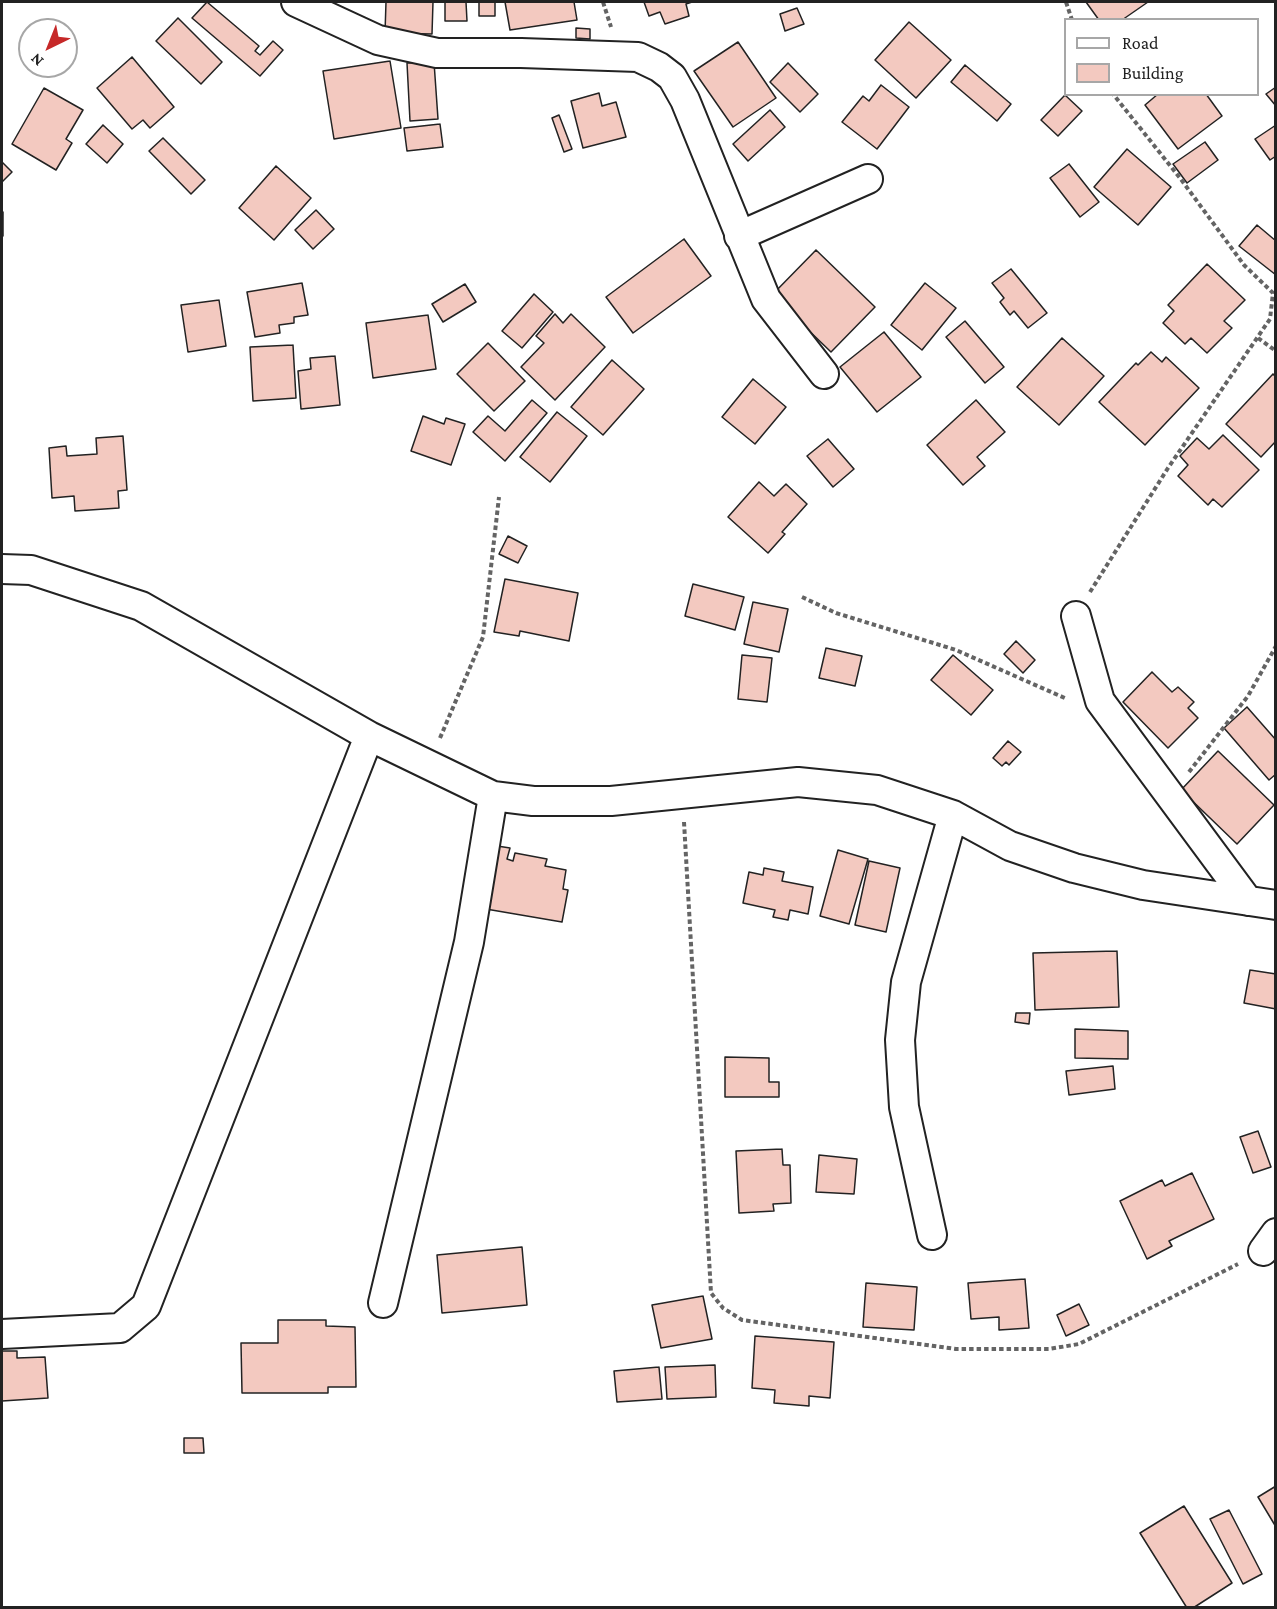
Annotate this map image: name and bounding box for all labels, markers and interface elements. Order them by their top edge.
north arrow [18,18,78,78]
legend [1064,18,1259,96]
text: Road [1122,33,1159,53]
text: N [27,50,47,70]
text: Building [1122,63,1183,83]

